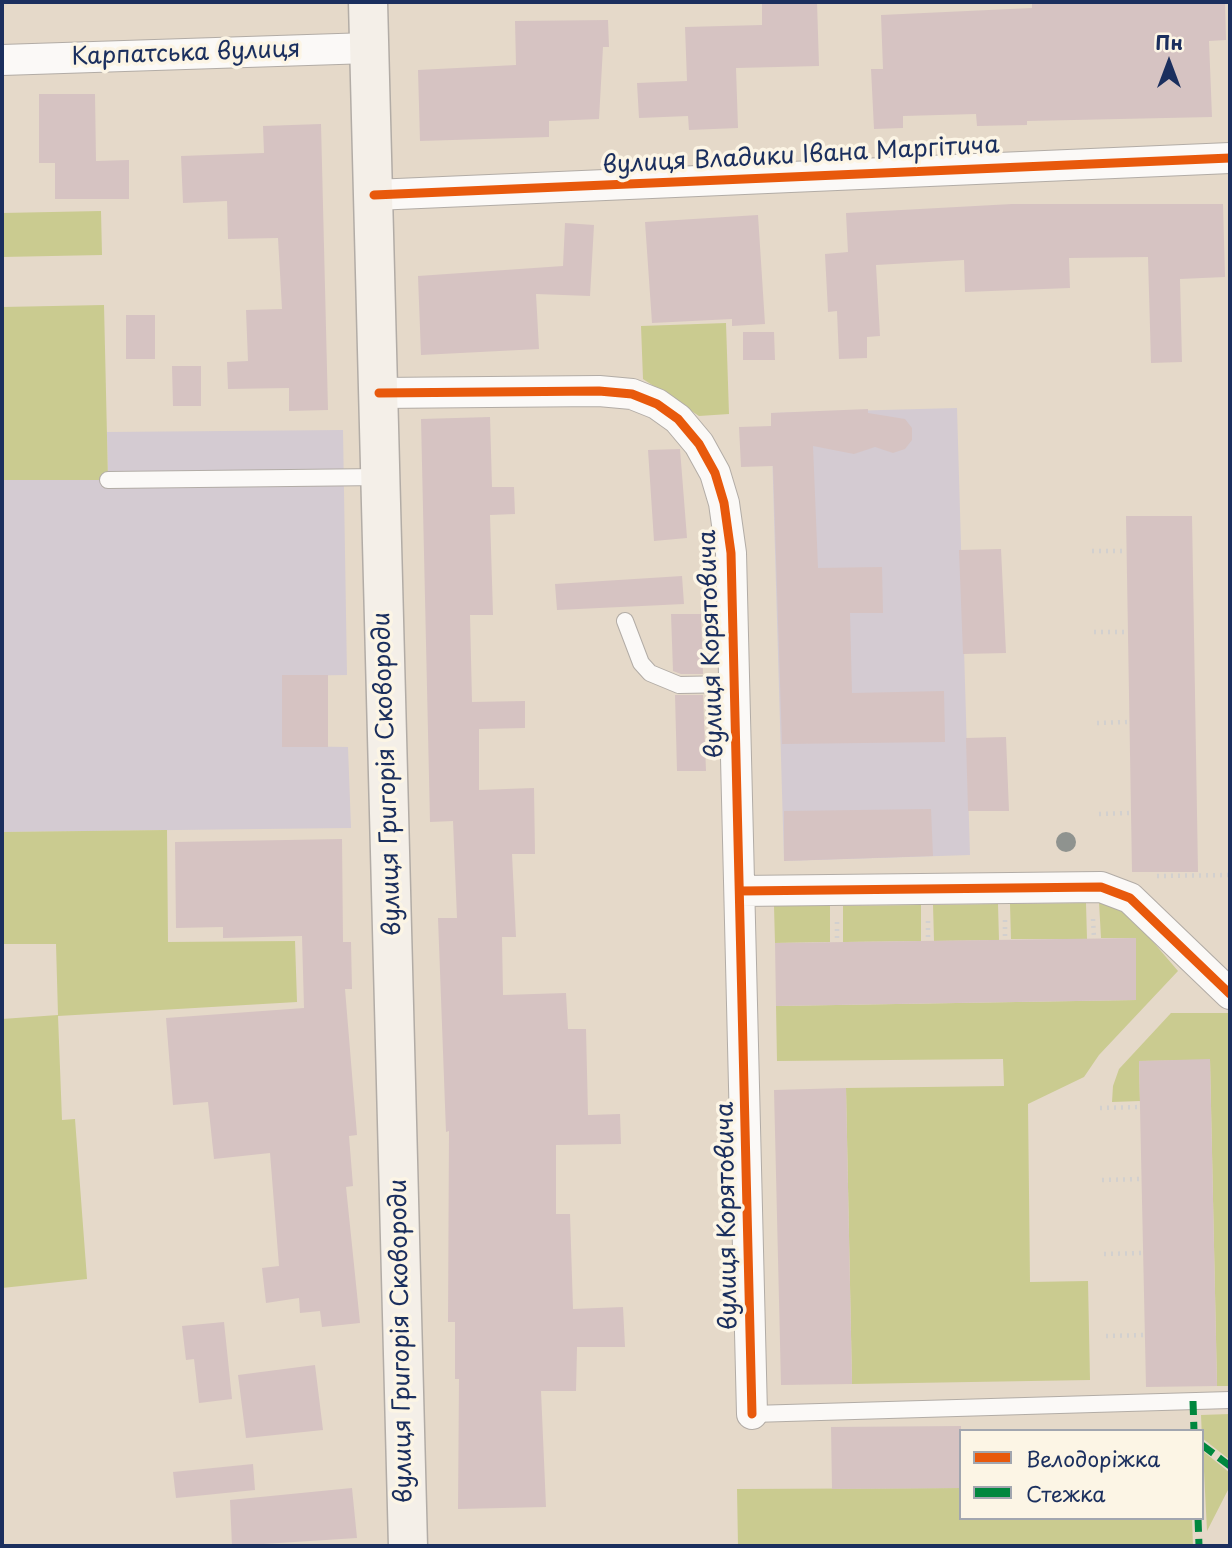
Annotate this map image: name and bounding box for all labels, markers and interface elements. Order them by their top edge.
north arrow [1134,28,1204,98]
text: Пн [1155,28,1183,56]
street label: Карпатська вулиця [71,36,301,72]
street label: вулиця Владики Івана Маргітича [602,131,1000,181]
street label: вулиця Корятовича [694,529,730,759]
street label: вулиця Григорія Сковороди [368,612,408,936]
street label: вулиця Корятовича [712,1102,744,1330]
street label: вулиця Григорія Сковороди [385,1179,419,1503]
legend [959,1429,1204,1520]
text: Велодоріжка [1026,1442,1160,1474]
text: Стежка [1026,1477,1106,1509]

